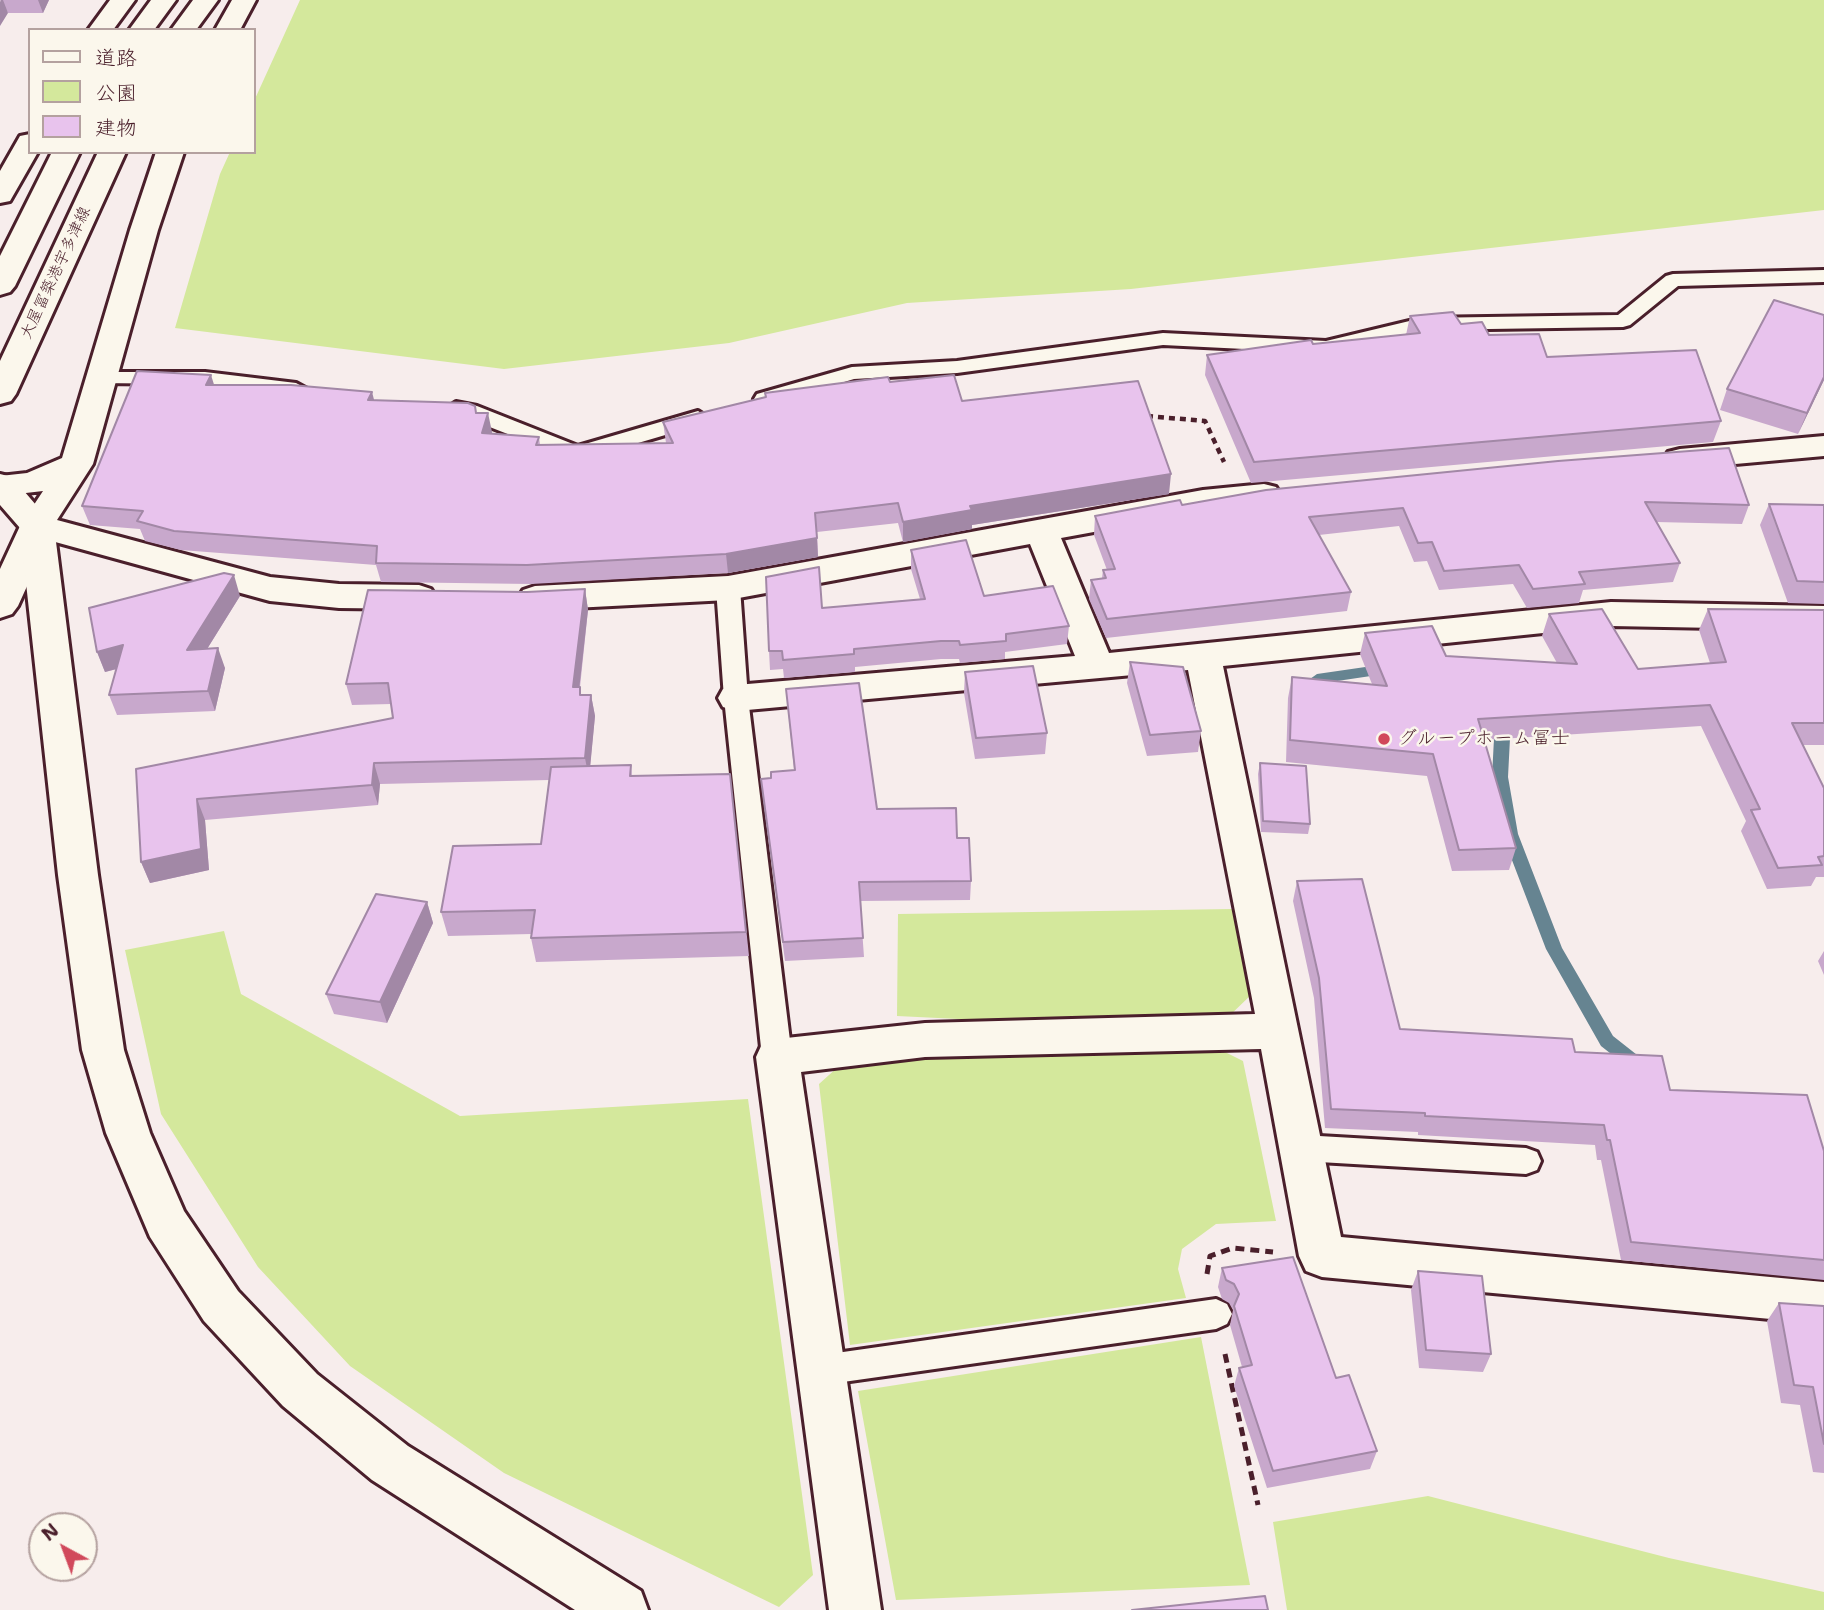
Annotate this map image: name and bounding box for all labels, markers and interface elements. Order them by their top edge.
legend [28,28,256,154]
text: 道路 [95,44,137,72]
text: 公園 [95,79,137,107]
text: 建物 [95,114,137,142]
street label: 大屋冨築港宇多津線 [17,204,95,342]
place label: グループホーム冨士 [1398,728,1570,750]
marker: グループホーム冨士 [1376,731,1392,747]
north arrow [28,1512,98,1582]
text: N [36,1518,64,1547]

